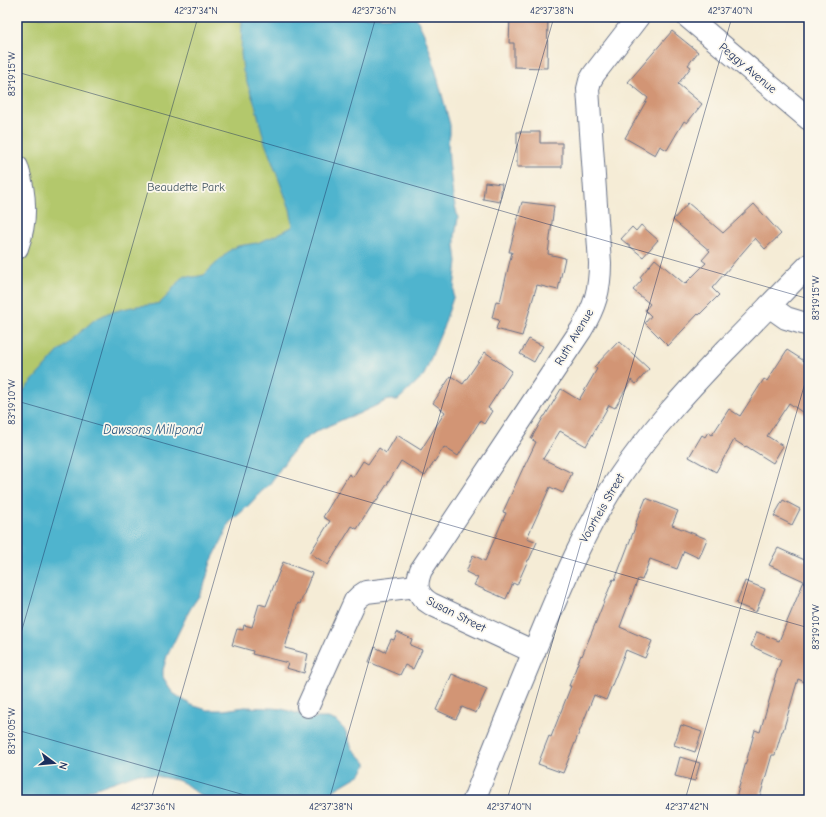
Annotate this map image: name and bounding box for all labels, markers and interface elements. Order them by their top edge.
text: 42°37'34"N [174,5,218,17]
text: 42°37'36"N [352,5,396,17]
text: 42°37'38"N [530,5,574,17]
text: 42°37'40"N [708,5,752,17]
street label: Peggy Avenue [716,40,780,96]
text: 83°19'15"W [6,51,18,96]
park label: Beaudette Park [147,180,225,194]
text: 83°19'15"W [810,275,822,320]
street label: Ruth Avenue [552,306,596,368]
text: 83°19'10"W [6,379,18,425]
water label: Dawsons Millpond [103,422,204,437]
street label: Voorheis Street [577,470,628,545]
street label: Susan Street [424,593,488,635]
text: 83°19'10"W [810,604,822,650]
text: 83°19'05"W [6,707,18,754]
north arrow [34,743,74,783]
text: N [56,760,70,771]
text: 42°37'36"N [131,801,175,813]
text: 42°37'38"N [309,801,353,813]
text: 42°37'40"N [487,801,531,813]
text: 42°37'42"N [665,801,709,813]

